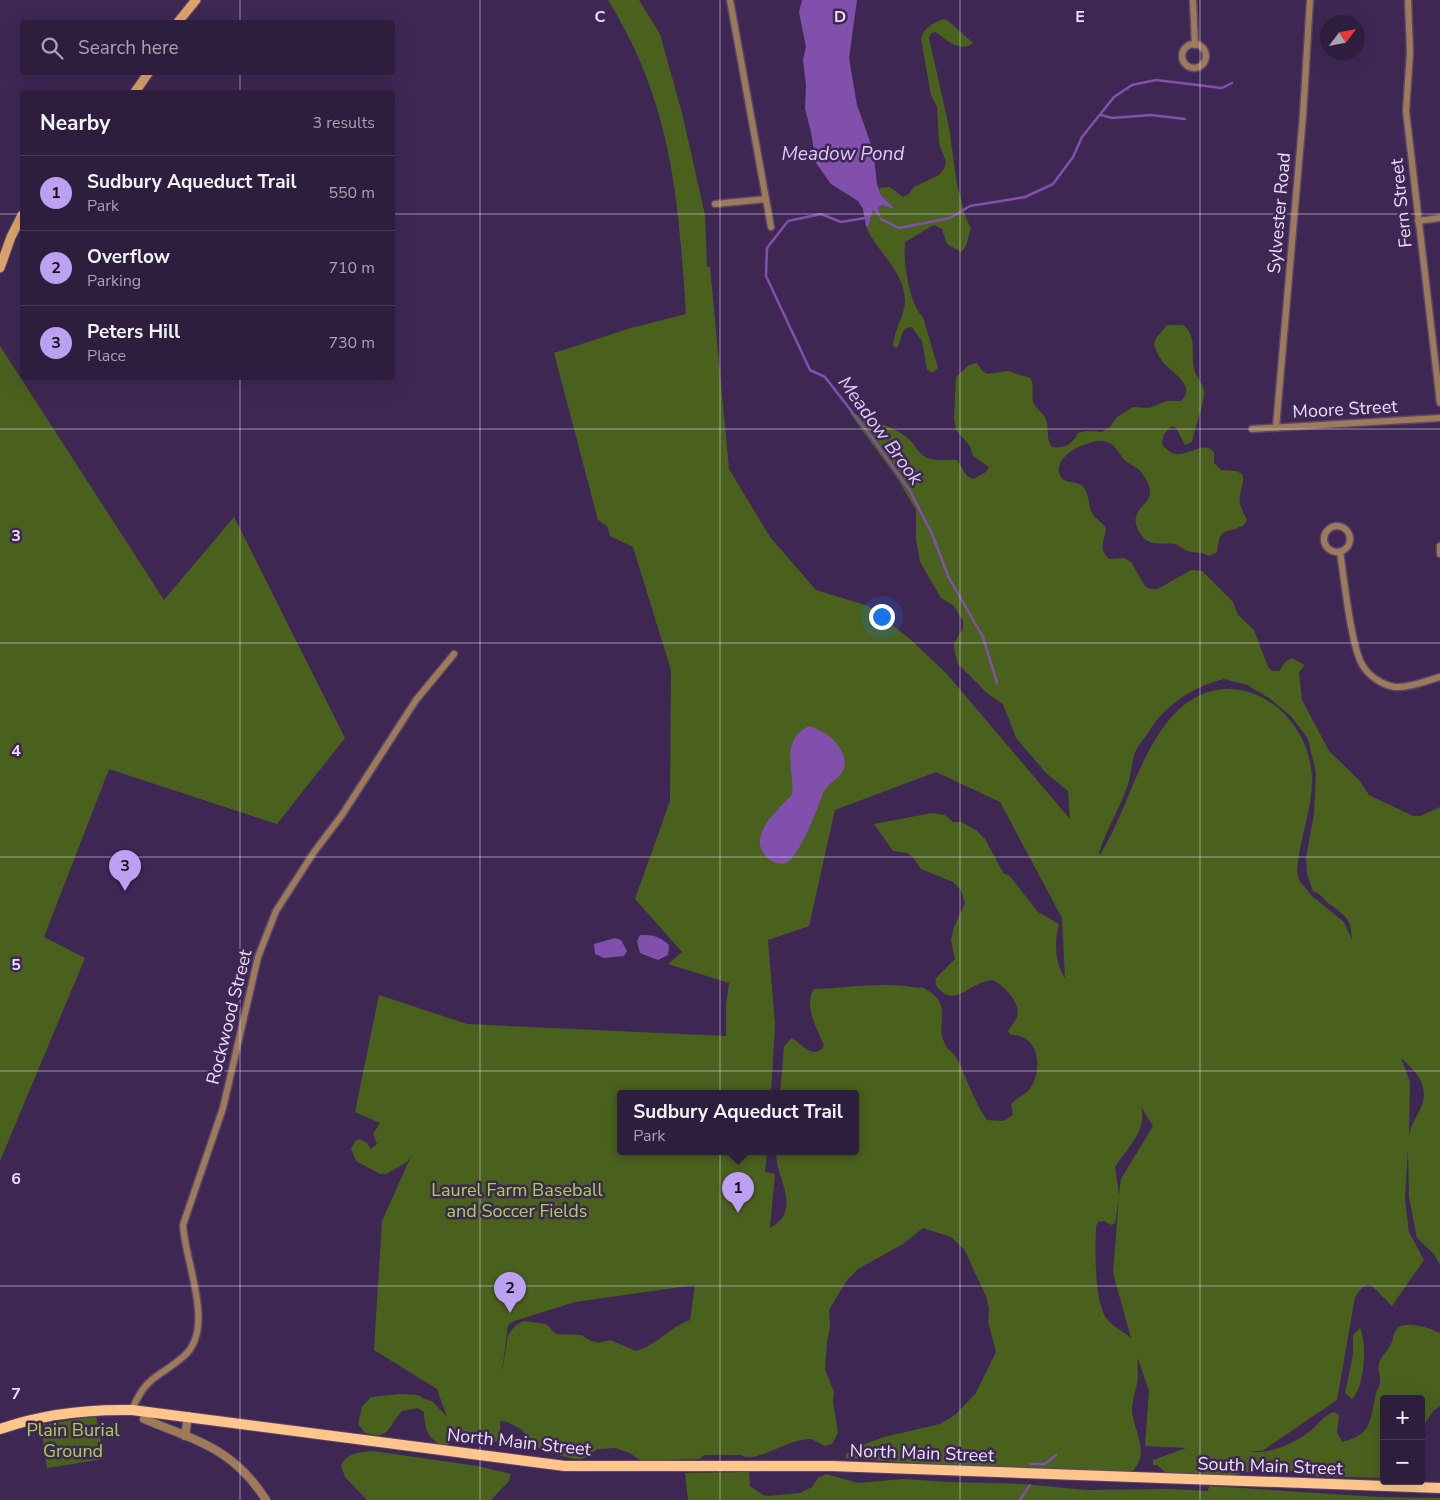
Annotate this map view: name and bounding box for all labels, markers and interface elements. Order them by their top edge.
text: C [595,6,606,28]
text: D [834,6,846,28]
text: E [1075,6,1085,28]
north arrow [1320,15,1365,60]
search box [20,20,395,75]
icon: search [38,34,66,62]
text: Search here [78,35,179,61]
text: Nearby [40,109,110,137]
text: 3 results [313,112,375,134]
water label: Meadow Pond [782,141,905,167]
street label: Sylvester Road [1262,152,1296,274]
street label: Fern Street [1384,157,1418,249]
text: Sudbury Aqueduct Trail [87,169,296,195]
text: 1 [51,182,61,204]
text: 550 m [328,182,375,204]
text: Park [87,195,119,217]
text: Overflow [87,244,170,270]
text: 2 [51,257,61,279]
text: 710 m [328,257,375,279]
text: Parking [87,270,141,292]
text: Peters Hill [87,319,180,345]
text: 3 [51,332,61,354]
text: 730 m [328,332,375,354]
text: Place [87,345,126,367]
water label: Meadow Brook [832,371,929,491]
street label: Moore Street [1292,394,1399,424]
text: 3 [11,525,21,547]
your location [869,604,895,630]
text: 4 [11,740,21,762]
pin: 3 [109,850,141,891]
street label: Rockwood Street [201,946,258,1087]
text: 5 [11,954,21,976]
popup [617,1090,859,1155]
text: Sudbury Aqueduct Trail [633,1099,843,1125]
text: Park [633,1125,665,1147]
text: 6 [11,1168,21,1190]
pin: 1 [722,1172,754,1213]
park label: Laurel Farm Baseball and Soccer Fields [431,1178,603,1223]
pin: 2 [494,1272,526,1313]
text: 7 [11,1383,21,1405]
map controls [1380,1395,1425,1485]
button: + [1380,1395,1425,1440]
park label: Plain Burial Ground [26,1418,120,1463]
street label: North Main Street [446,1423,593,1462]
street label: North Main Street [849,1438,995,1468]
button: − [1380,1440,1425,1485]
street label: South Main Street [1197,1451,1344,1481]

